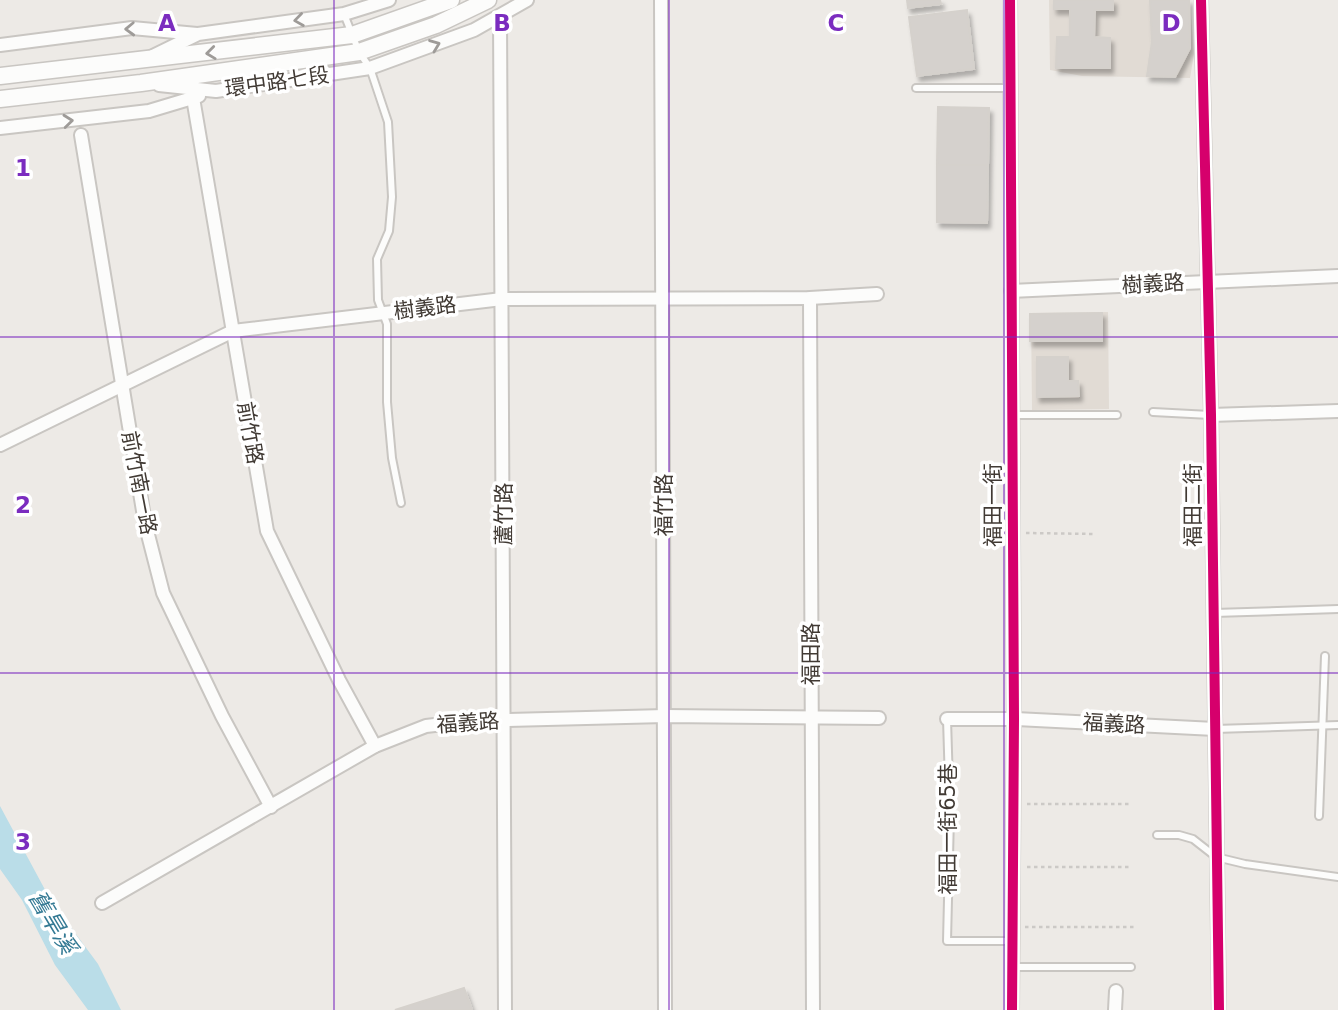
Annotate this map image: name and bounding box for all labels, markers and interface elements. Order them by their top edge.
text: A [158,10,176,36]
text: B [493,10,511,36]
text: C [828,10,844,36]
text: D [1161,10,1181,36]
one-way arrow [293,12,305,27]
one-way arrow [124,22,135,37]
one-way arrow [428,39,440,53]
one-way arrow [205,46,217,61]
street label: 環中路七段 [223,63,331,101]
one-way arrow [63,114,74,129]
text: 1 [15,155,31,181]
street label: 樹義路 [1121,270,1185,298]
street label: 樹義路 [392,292,458,324]
street label: 前竹路 [233,400,267,466]
street label: 前竹南一路 [117,429,161,537]
street label: 福田一街 [981,463,1005,547]
street label: 福田二街 [1181,463,1205,547]
street label: 福竹路 [652,474,676,537]
street label: 蘆竹路 [492,483,516,546]
text: 2 [15,492,31,518]
street label: 福田路 [799,623,823,686]
street label: 福義路 [436,709,500,737]
street label: 福義路 [1082,710,1146,738]
street label: 福田一街65巷 [936,763,960,895]
text: 3 [15,829,31,855]
water label: 舊旱溪 [24,886,83,961]

